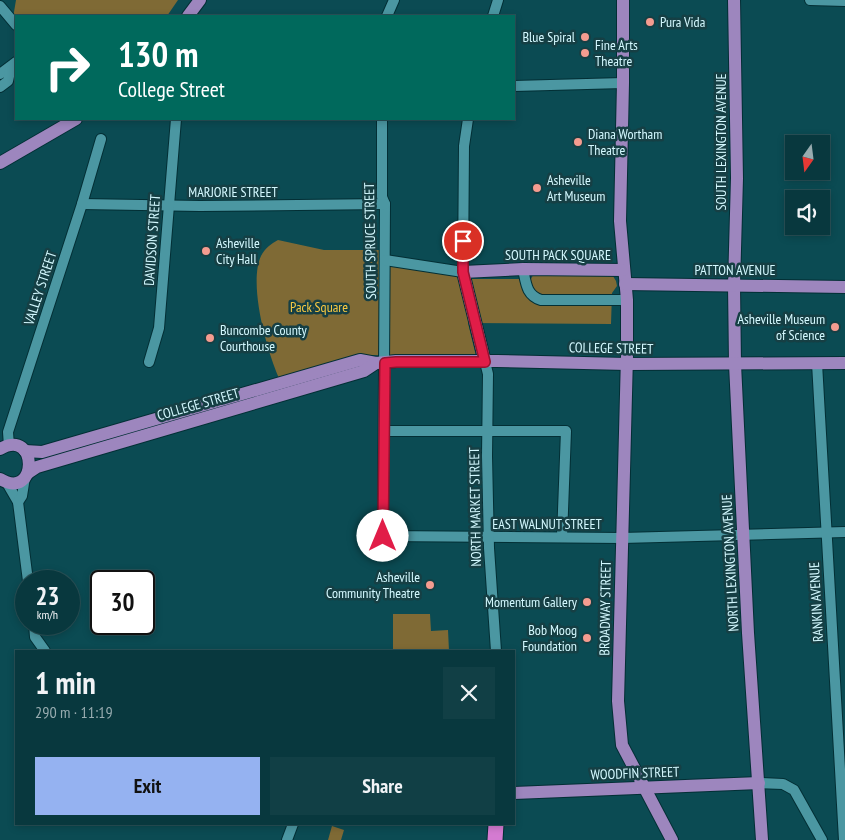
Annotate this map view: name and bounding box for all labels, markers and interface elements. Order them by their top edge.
place label: Pura Vida [660,13,705,31]
marker: Pura Vida [644,16,656,28]
place label: Blue Spiral [523,28,576,46]
text: 130 m [118,31,199,77]
marker: Blue Spiral [579,31,591,43]
icon: right [35,35,100,100]
place label: Fine Arts Theatre [595,36,638,70]
marker: Fine Arts Theatre [579,47,591,59]
street label: SOUTH LEXINGTON AVENUE [712,73,730,211]
text: College Street [118,75,225,103]
place label: Diana Wortham Theatre [588,125,662,159]
north arrow [785,135,830,180]
map controls [785,135,830,235]
marker: Diana Wortham Theatre [572,136,584,148]
place label: Asheville Art Museum [547,171,605,205]
street label: SOUTH SPRUCE STREET [360,182,380,299]
marker: Asheville Art Museum [531,182,543,194]
street label: MARJORIE STREET [188,183,278,201]
button: sound [785,190,830,235]
street label: DAVIDSON STREET [140,193,164,286]
pin [442,220,484,262]
icon: arrive [449,227,477,255]
place label: Asheville City Hall [216,234,260,268]
marker: Asheville City Hall [200,245,212,257]
street label: SOUTH PACK SQUARE [505,246,611,264]
street label: VALLEY STREET [19,248,61,328]
street label: PATTON AVENUE [695,261,775,279]
park label: Pack Square [290,298,348,316]
place label: Asheville Museum of Science [738,310,825,344]
place label: Buncombe County Courthouse [220,321,308,355]
marker: Asheville Museum of Science [829,321,841,333]
marker: Buncombe County Courthouse [204,332,216,344]
street label: COLLEGE STREET [569,338,654,358]
street label: COLLEGE STREET [155,383,242,424]
street label: NORTH MARKET STREET [465,447,485,567]
street label: NORTH LEXINGTON AVENUE [717,494,743,632]
position arrow [356,509,408,561]
street label: EAST WALNUT STREET [492,515,602,533]
street label: BROADWAY STREET [595,560,615,656]
street label: RANKIN AVENUE [805,561,827,643]
place label: Asheville Community Theatre [326,568,420,602]
speed limit sign: 30 [90,570,155,635]
marker: Asheville Community Theatre [424,579,436,591]
text: 23 [36,580,59,612]
place label: Momentum Gallery [485,593,578,611]
marker: Momentum Gallery [581,596,593,608]
text: km/h [37,607,58,622]
place label: Bob Moog Foundation [522,621,577,655]
marker: Bob Moog Foundation [581,632,593,644]
text: 1 min [35,663,96,702]
button: close [443,667,495,719]
text: 290 m · 11:19 [35,702,113,722]
button: Exit [35,757,260,815]
button: Share [270,757,495,815]
street label: WOODFIN STREET [590,762,680,784]

